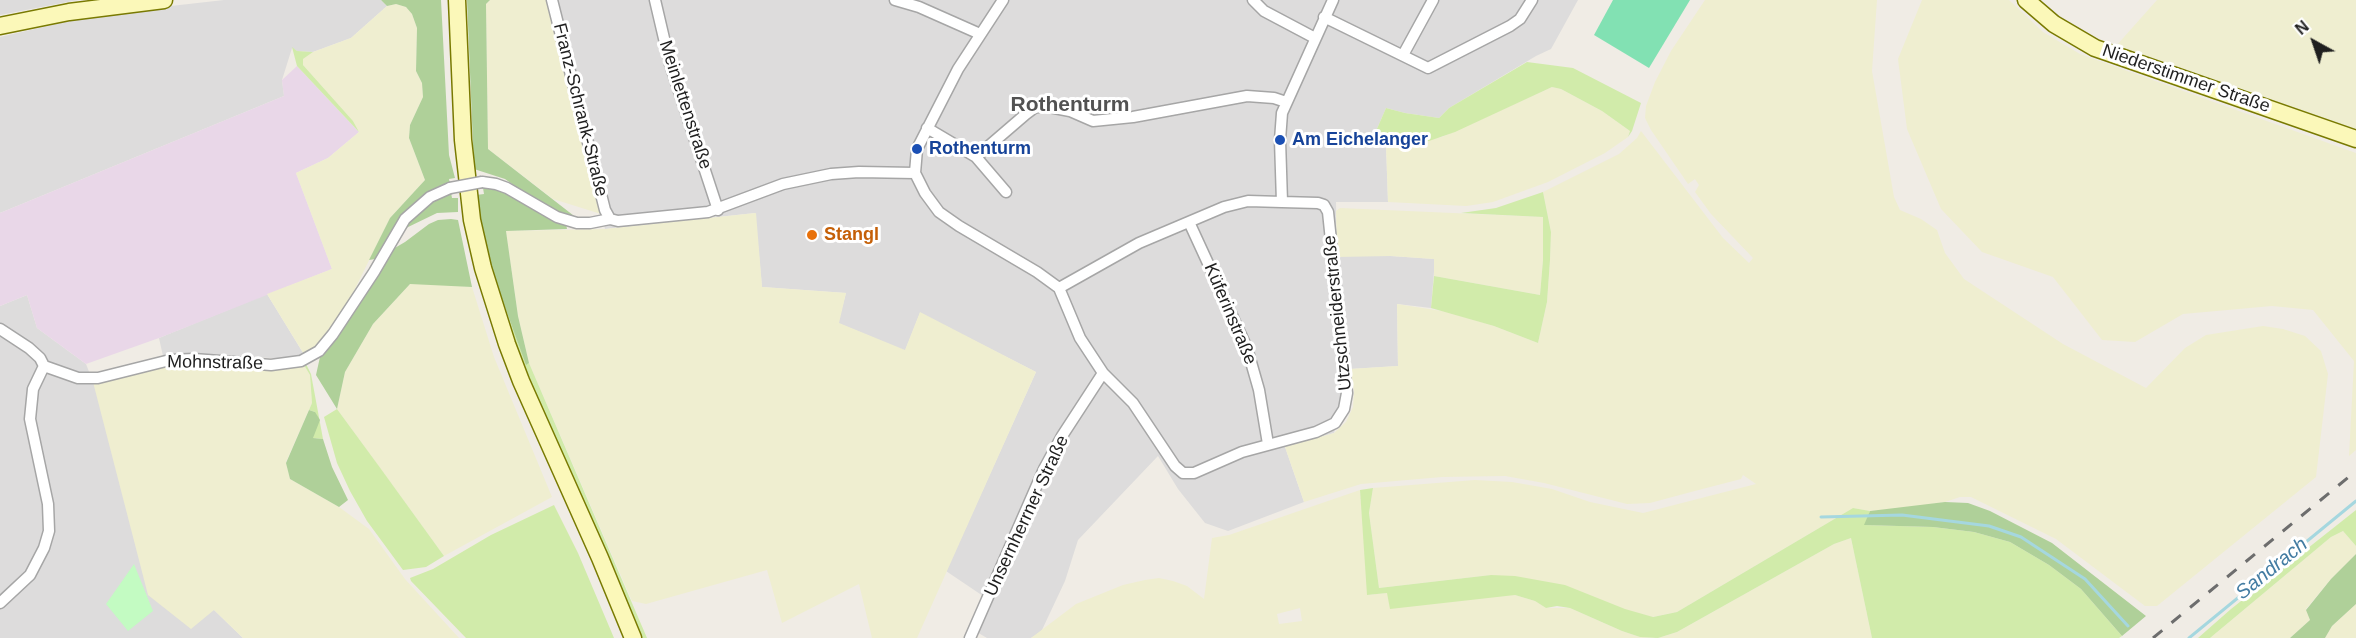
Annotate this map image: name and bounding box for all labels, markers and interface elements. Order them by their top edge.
north arrow [2284,12,2344,72]
text: N [2292,18,2312,38]
street label: Franz-Schrank-Straße [548,21,612,199]
street label: Meinlettenstraße [654,38,716,172]
street label: Niederstimmer Straße [2099,40,2273,118]
district label: Rothenturm [1011,92,1129,118]
place label: Am Eichelanger [1292,129,1428,151]
marker: Am Eichelanger [1273,133,1287,147]
place label: Rothenturm [929,138,1031,160]
marker: Rothenturm [910,142,924,156]
place label: Stangl [824,224,879,246]
marker: Stangl [805,228,819,242]
street label: Utzschneiderstraße [1319,234,1357,392]
street label: Küferinstraße [1199,260,1261,368]
street label: Mohnstraße [167,351,263,375]
street label: Unsernherrner Straße [980,432,1074,600]
water label: Sandrach [2231,533,2313,605]

